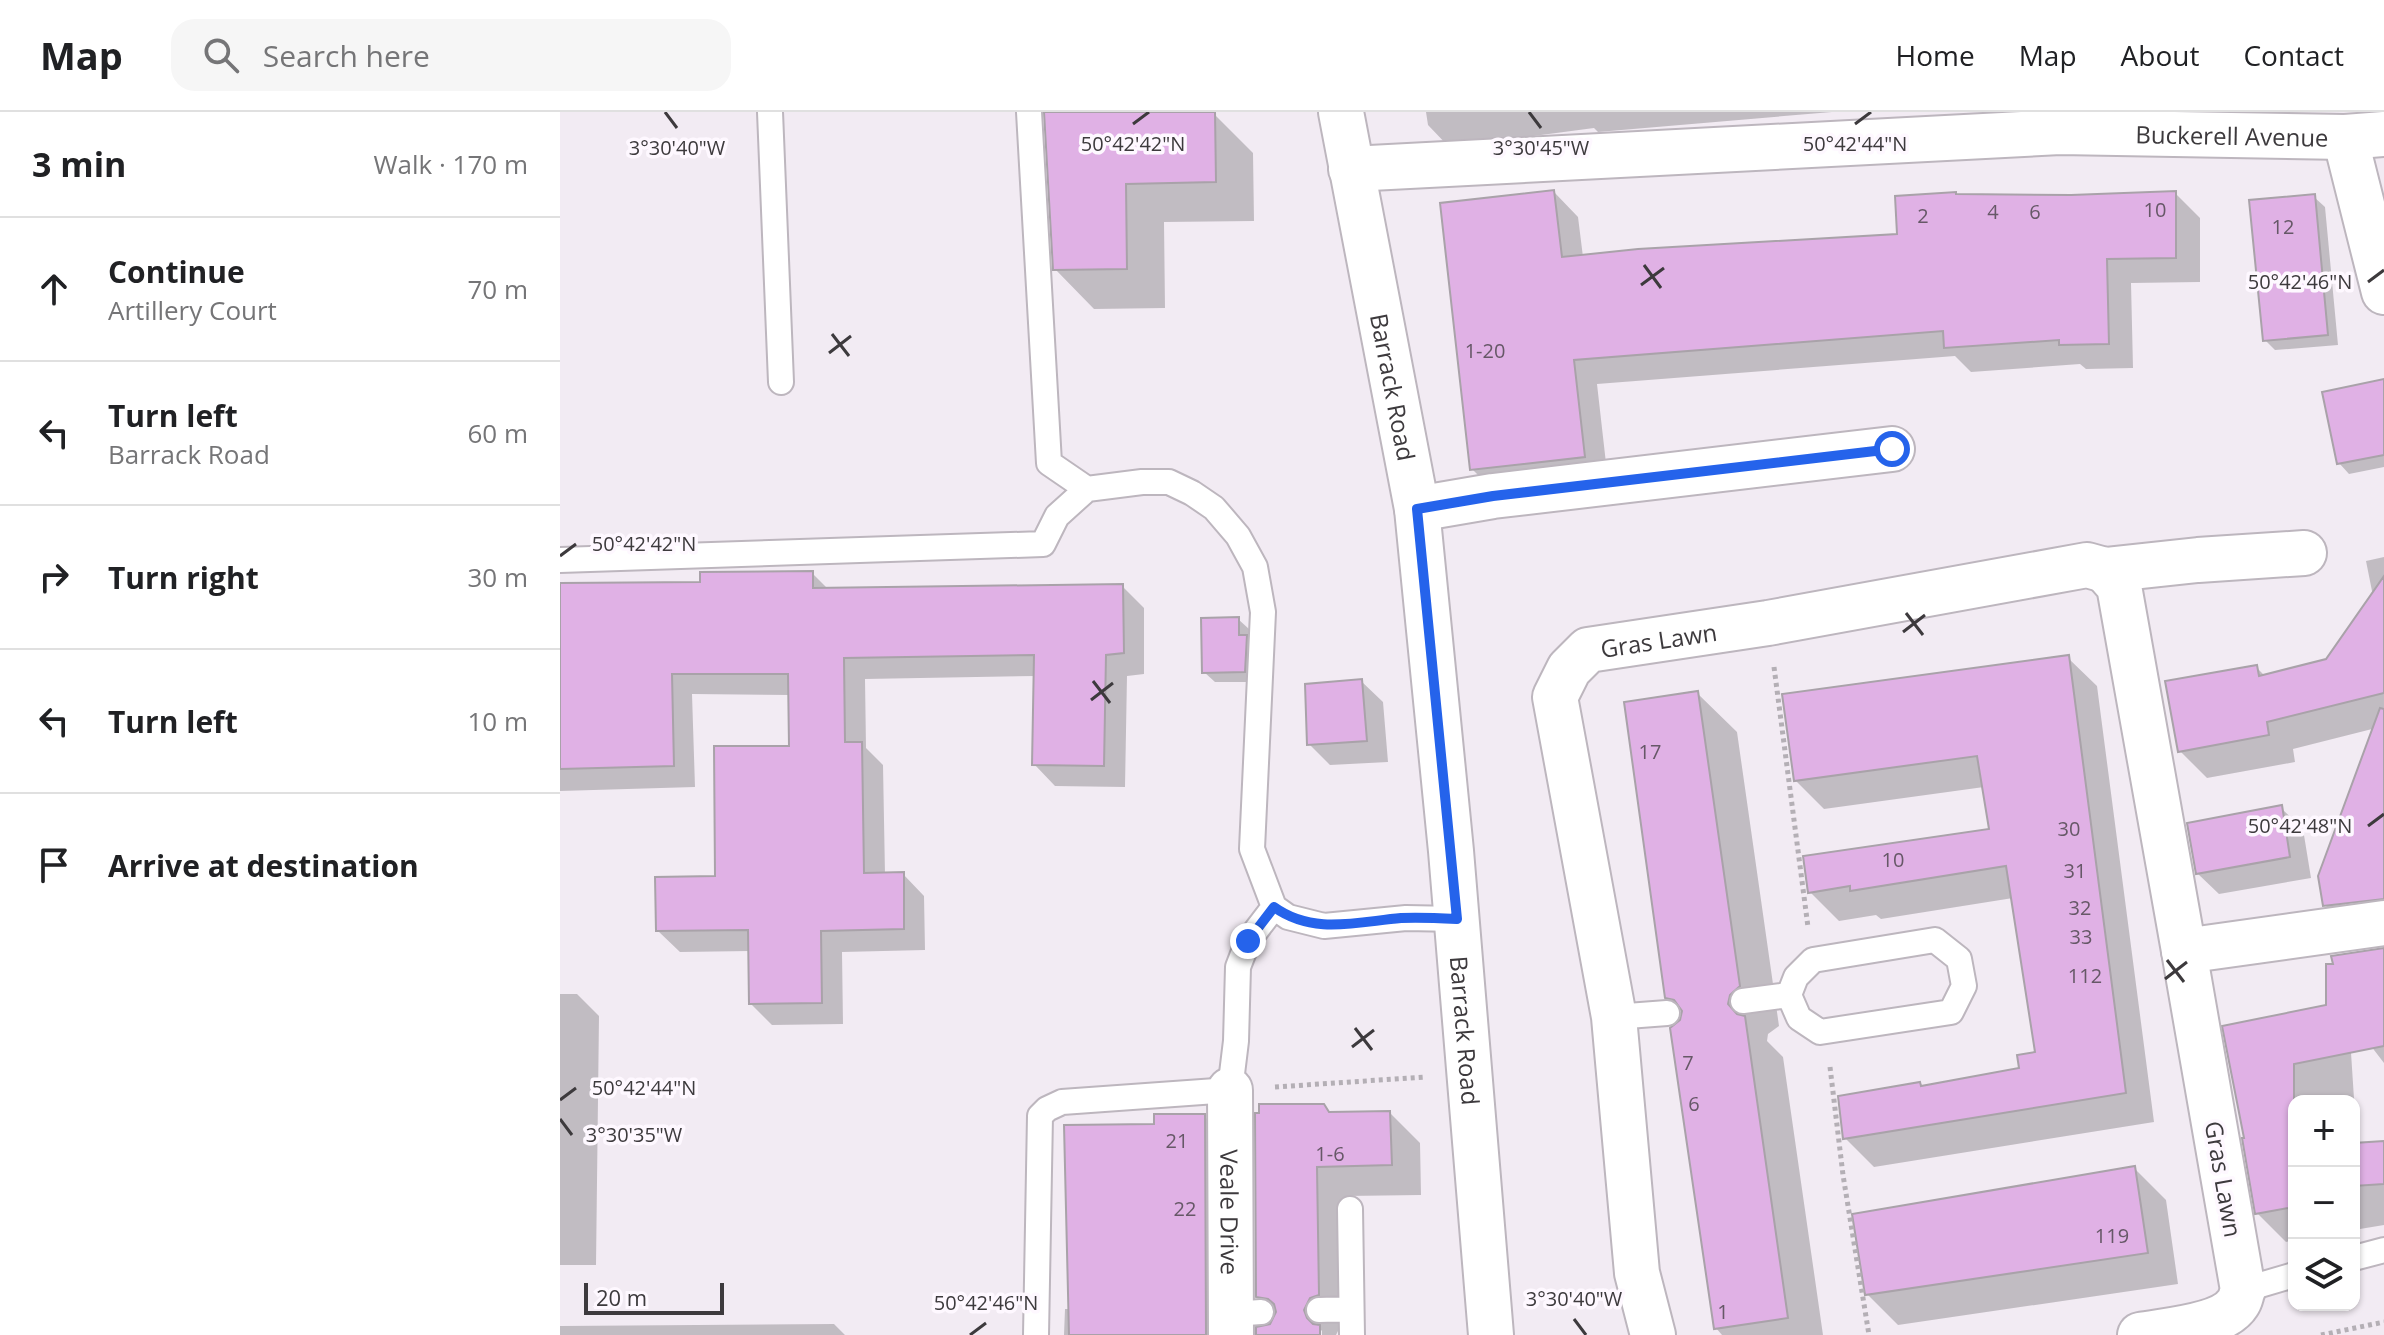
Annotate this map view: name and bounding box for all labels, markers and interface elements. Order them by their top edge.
search box [171,19,731,91]
text: Map [40,29,123,81]
icon: search [199,33,243,77]
text: Search here [263,35,430,76]
text: Home [1896,36,1975,74]
text: Map [2019,36,2077,74]
text: About [2121,36,2199,74]
text: Contact [2243,36,2344,74]
street label: Buckerell Avenue [2135,117,2329,153]
text: 50°42'42"N [1081,130,1185,157]
text: 50°42'44"N [1803,130,1907,157]
text: 3°30'40"W [629,134,726,161]
text: 3°30'45"W [1493,134,1590,161]
text: 3 min [32,141,126,187]
text: Walk · 170 m [374,146,528,182]
house number: 10 [2144,196,2166,223]
house number: 4 [1987,198,1999,225]
house number: 6 [2029,198,2041,225]
house number: 2 [1917,202,1929,229]
house number: 12 [2272,213,2294,240]
text: Continue [108,251,245,292]
icon: ahead [32,267,76,311]
text: 50°42'46"N [2248,268,2352,295]
text: 70 m [467,271,528,307]
text: Artillery Court [108,292,277,328]
street label: Barrack Road [1363,311,1424,464]
house number: 1-20 [1465,337,1505,364]
text: Turn left [108,395,238,436]
icon: left [32,411,76,455]
text: 60 m [467,415,528,451]
route start [1874,431,1910,467]
text: Barrack Road [108,436,270,472]
text: 50°42'42"N [592,530,696,557]
icon: right [32,555,76,599]
text: Turn right [108,557,259,598]
text: 30 m [467,559,528,595]
street label: Gras Lawn [1598,614,1719,664]
icon: left [32,699,76,743]
text: Turn left [108,701,238,742]
text: 10 m [467,703,528,739]
house number: 17 [1639,738,1661,765]
text: 50°42'48"N [2248,812,2352,839]
house number: 30 [2058,815,2080,842]
icon: arrive [32,843,76,887]
text: Arrive at destination [108,845,419,886]
house number: 10 [1882,846,1904,873]
house number: 31 [2064,857,2086,884]
house number: 32 [2069,894,2091,921]
route end [1230,923,1266,959]
house number: 33 [2070,923,2092,950]
street label: Barrack Road [1443,955,1488,1106]
house number: 112 [2068,962,2102,989]
house number: 7 [1682,1049,1694,1076]
text: 50°42'44"N [592,1074,696,1101]
house number: 6 [1688,1090,1700,1117]
map controls [2288,1095,2360,1311]
button: + [2288,1095,2360,1167]
street label: Gras Lawn [2198,1118,2250,1240]
text: 3°30'35"W [586,1121,683,1148]
house number: 21 [1166,1127,1188,1154]
house number: 1-6 [1315,1140,1345,1167]
street label: Veale Drive [1214,1149,1247,1275]
button: − [2288,1167,2360,1239]
house number: 22 [1174,1195,1196,1222]
house number: 119 [2095,1222,2129,1249]
button: layers [2288,1239,2360,1311]
scale bar [584,1279,724,1315]
text: 20 m [596,1282,647,1312]
text: 3°30'40"W [1526,1285,1623,1312]
text: 50°42'46"N [934,1289,1038,1316]
house number: 1 [1717,1298,1729,1325]

